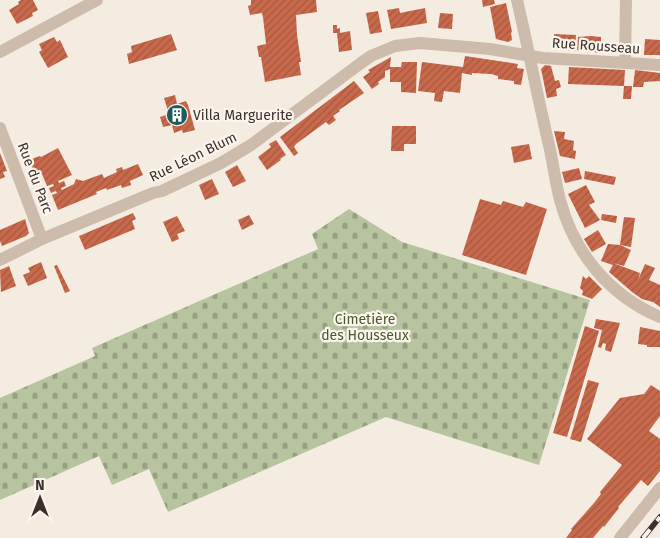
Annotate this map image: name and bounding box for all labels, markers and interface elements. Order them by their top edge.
street label: Rue Rousseau [551,34,641,58]
building icon: Villa Marguerite [165,103,189,127]
place label: Villa Marguerite [193,107,293,124]
street label: Rue Léon Blum [147,129,239,185]
street label: Rue du Parc [14,140,56,216]
park label: Cimetière des Housseux [321,311,409,344]
north arrow [15,473,65,523]
text: N [35,477,45,494]

